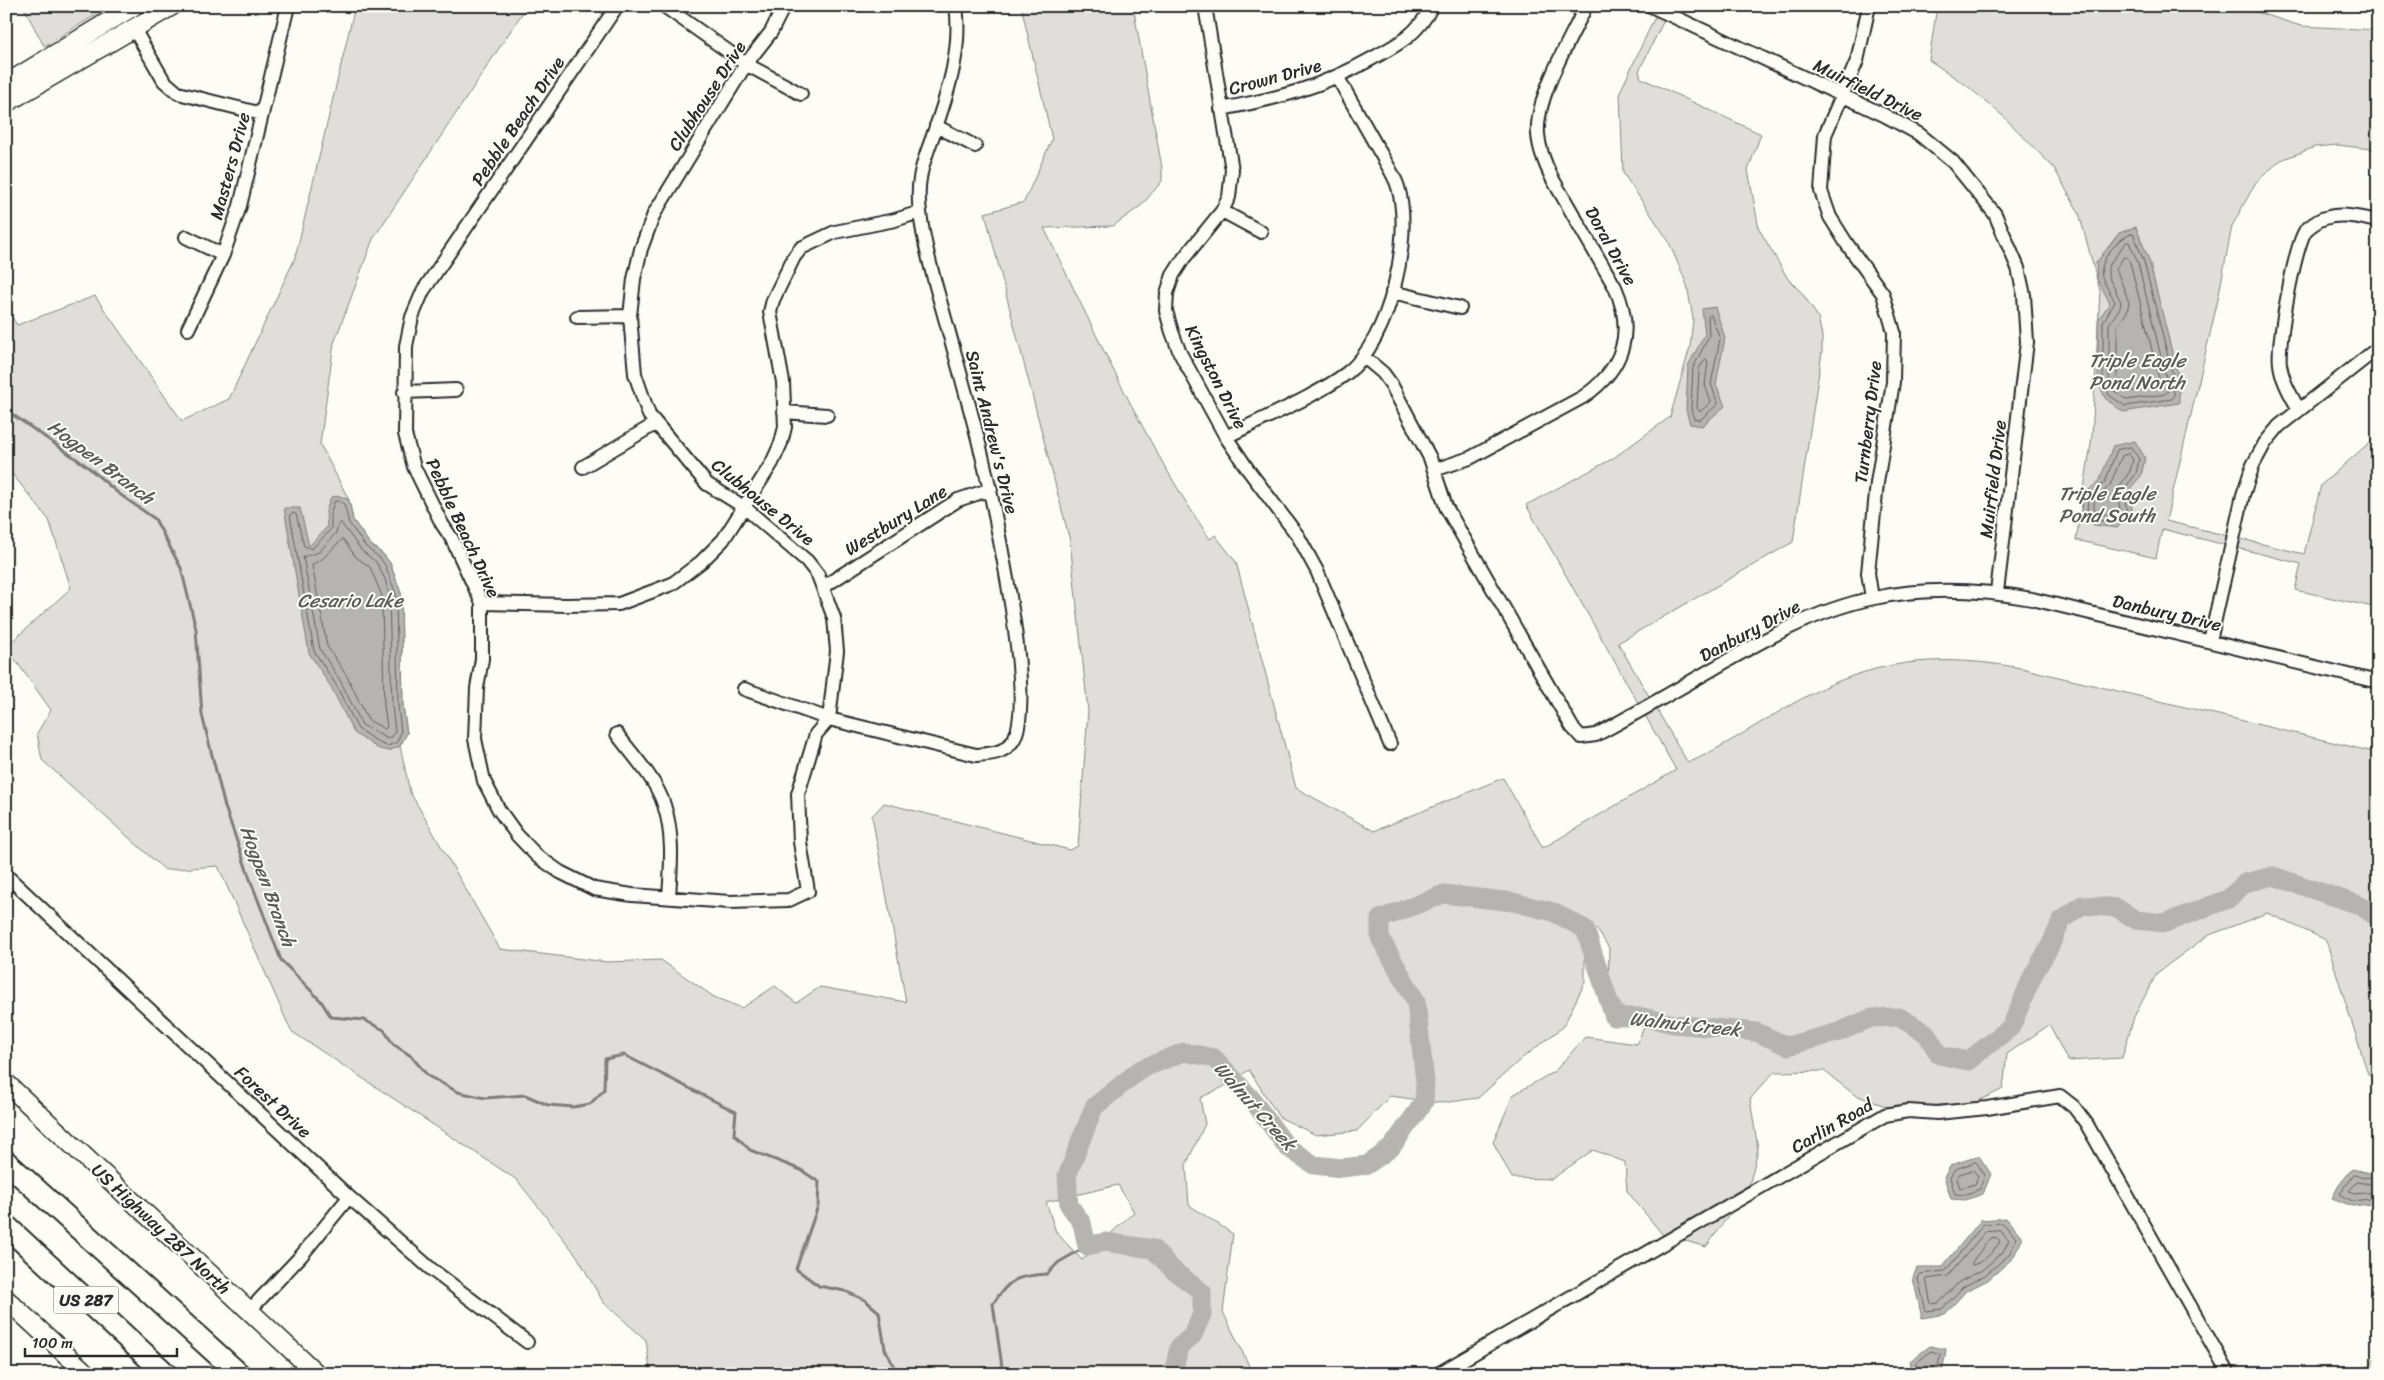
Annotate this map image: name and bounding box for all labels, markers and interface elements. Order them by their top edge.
street label: Clubhouse Drive [659,34,755,158]
street label: Pebble Beach Drive [462,49,574,193]
street label: Crown Drive [1225,49,1325,105]
street label: Muirfield Drive [1808,50,1928,130]
street label: Masters Drive [200,109,260,223]
street label: Doral Drive [1576,200,1646,292]
street label: Kingston Drive [1176,319,1256,435]
water label: Triple Eagle Pond North [2089,344,2188,399]
street label: Saint Andrew's Drive [956,347,1028,517]
street label: Turnberry Drive [1845,359,1891,485]
water label: Hogpen Branch [40,411,163,515]
street label: Muirfield Drive [1970,418,2016,540]
street label: Clubhouse Drive [704,450,822,554]
street label: Pebble Beach Drive [417,453,510,604]
street label: Westbury Lane [838,476,954,564]
water label: Triple Eagle Pond South [2059,477,2158,532]
water label: Cesario Lake [297,584,404,617]
street label: Danbury Drive [2109,585,2225,641]
street label: Danbury Drive [1694,591,1806,671]
water label: Hogpen Branch [231,821,306,953]
water label: Walnut Creek [1628,1002,1745,1047]
water label: Walnut Creek [1206,1054,1306,1161]
street label: Forest Drive [227,1057,319,1147]
street label: Carlin Road [1785,1089,1881,1162]
street label: US Highway 287 North [83,1155,239,1303]
road number: US 287 [54,1286,118,1314]
scale bar [25,1325,178,1357]
text: 100 m [32,1330,73,1356]

